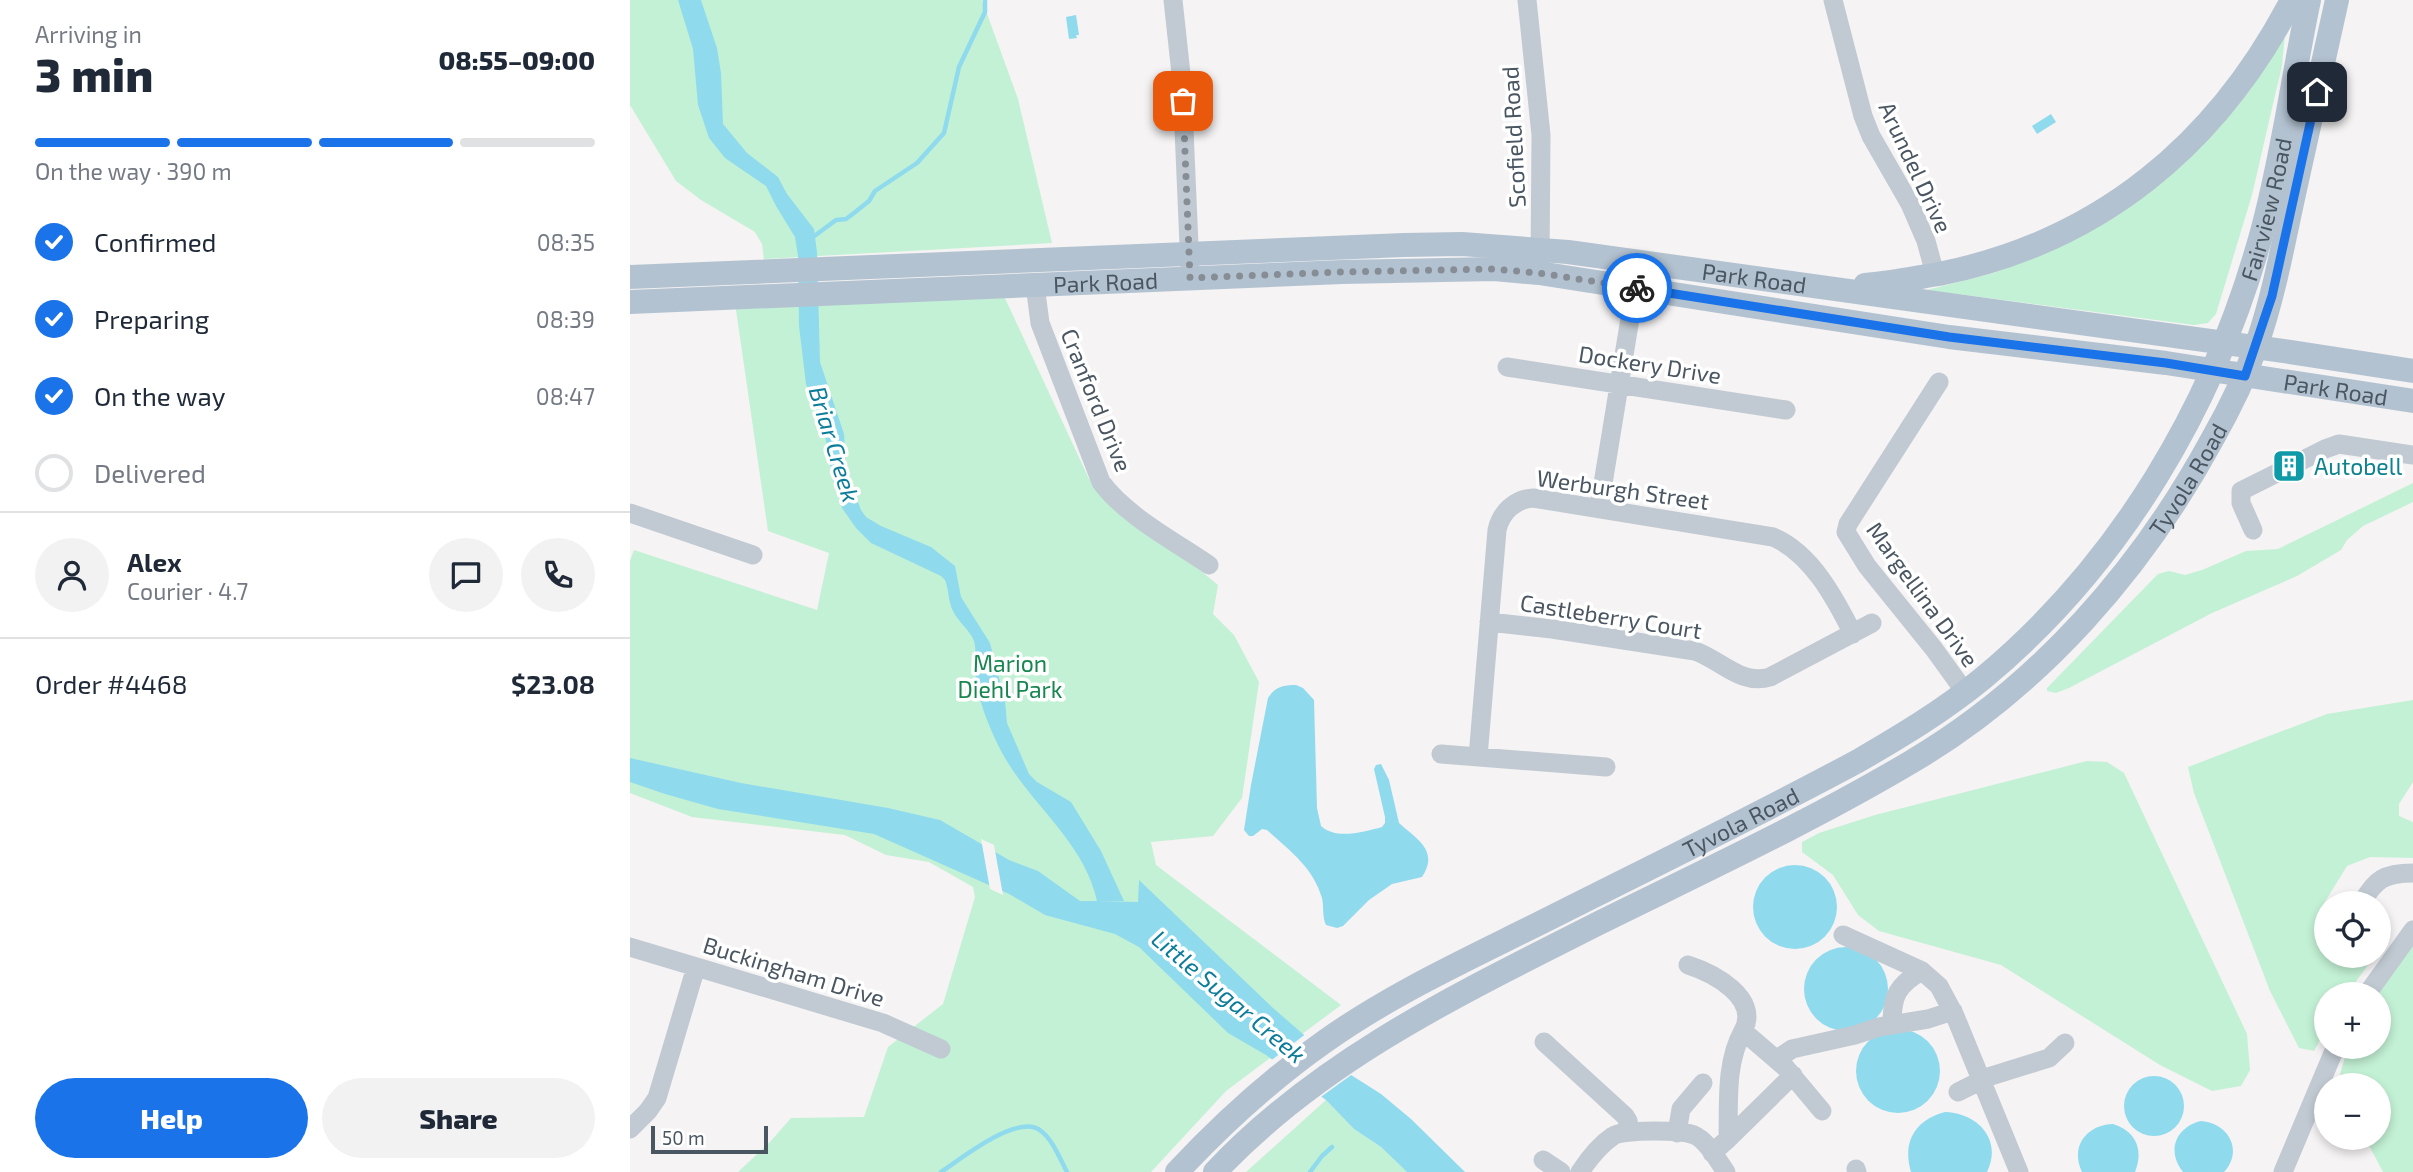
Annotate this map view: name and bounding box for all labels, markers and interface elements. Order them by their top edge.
text: Arriving in [35,20,142,48]
text: 08:55–09:00 [439,44,595,75]
text: 3 min [35,46,153,101]
pin [2287,62,2347,122]
street label: Scofield Road [1495,66,1531,208]
pin [1153,71,1213,131]
icon: home [2298,73,2336,111]
icon: bag [1164,82,1202,120]
street label: Arundel Drive [1873,97,1959,237]
street label: Fairview Road [2234,135,2297,284]
text: On the way · 390 m [35,157,232,185]
icon: check [35,223,73,261]
text: Confirmed [94,226,217,257]
text: 08:35 [537,228,595,256]
courier [1602,253,1672,323]
street label: Park Road [1700,257,1808,299]
street label: Park Road [1053,266,1159,298]
icon: bike [1618,269,1656,307]
icon: check [35,300,73,338]
text: Preparing [94,303,209,334]
text: 08:39 [536,305,595,333]
street label: Cranford Drive [1056,324,1138,476]
street label: Dockery Drive [1577,339,1723,389]
street label: Park Road [2282,367,2390,411]
icon: check [35,377,73,415]
text: On the way [94,380,225,411]
text: 08:47 [536,382,595,410]
water label: Briar Creek [804,383,866,505]
street label: Tyvola Road [2143,418,2232,541]
building icon: Autobell [2270,447,2308,485]
place label: Autobell [2314,452,2403,480]
text: Delivered [94,457,206,488]
street label: Werburgh Street [1535,463,1711,515]
street label: Margellina Drive [1861,516,1985,672]
button: person [35,538,109,612]
button: chat [429,538,503,612]
button: phone [521,538,595,612]
text: Alex [127,546,182,577]
text: Courier · 4.7 [127,577,248,605]
street label: Castleberry Court [1518,588,1704,644]
park label: Marion Diehl Park [957,649,1063,703]
text: Order #4468 [35,668,188,699]
text: $23.08 [511,668,595,699]
street label: Tyvola Road [1678,781,1803,863]
map controls [2314,891,2391,1150]
button: locate [2314,891,2391,968]
water label: Little Sugar Creek [1146,923,1312,1069]
street label: Buckingham Drive [700,930,888,1012]
button: + [2314,982,2391,1059]
button: − [2314,1073,2391,1150]
button: Help [35,1078,308,1158]
button: Share [322,1078,595,1158]
scale bar [651,1123,768,1155]
text: 50 m [662,1126,705,1149]

